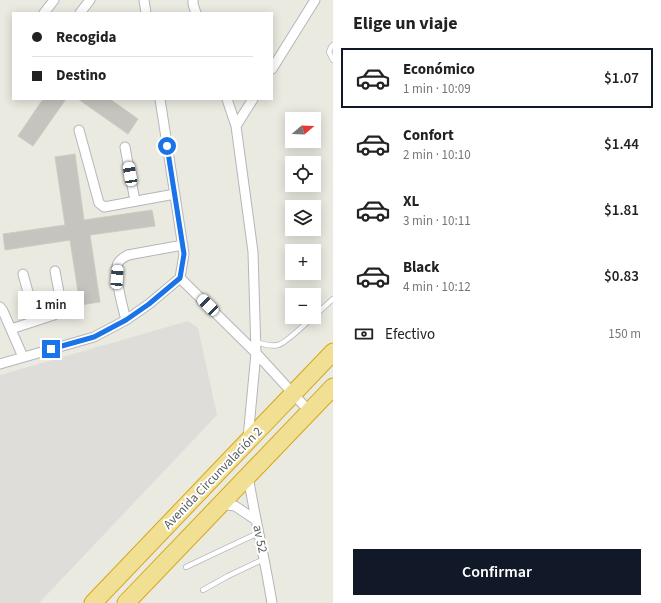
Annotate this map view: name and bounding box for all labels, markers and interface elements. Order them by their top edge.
text: Elige un viaje [353,11,458,36]
text: Recogida [56,27,116,48]
text: Económico [403,59,475,80]
icon: car [355,60,391,96]
text: Destino [56,65,106,86]
text: $1.07 [604,68,639,89]
text: 1 min · 10:09 [403,80,471,98]
north arrow [285,112,321,148]
map controls [285,112,321,324]
text: Confort [403,125,454,146]
icon: car [355,126,391,162]
text: $1.44 [604,134,639,155]
route start [158,137,176,155]
text: 2 min · 10:10 [403,146,471,164]
button: locate [285,156,321,192]
car [122,161,138,187]
text: XL [403,191,419,212]
icon: car [355,192,391,228]
button: layers [285,200,321,236]
text: $1.81 [604,200,639,221]
text: 3 min · 10:11 [403,212,471,230]
button: + [285,244,321,280]
text: Black [403,257,440,278]
icon: car [355,258,391,294]
car [110,265,124,289]
text: $0.83 [604,266,639,287]
text: 4 min · 10:12 [403,278,471,296]
button: − [285,288,321,324]
callout: 1 min [18,291,84,319]
car [195,292,221,318]
text: 1 min [36,296,66,314]
icon: cash [353,323,375,345]
text: Efectivo [385,324,435,345]
text: 150 m [608,325,641,343]
route end [42,340,60,358]
street label: Avenida Circunvalación 2 [159,423,267,533]
street label: av 52 [248,523,272,555]
button: Confirmar [353,549,641,595]

